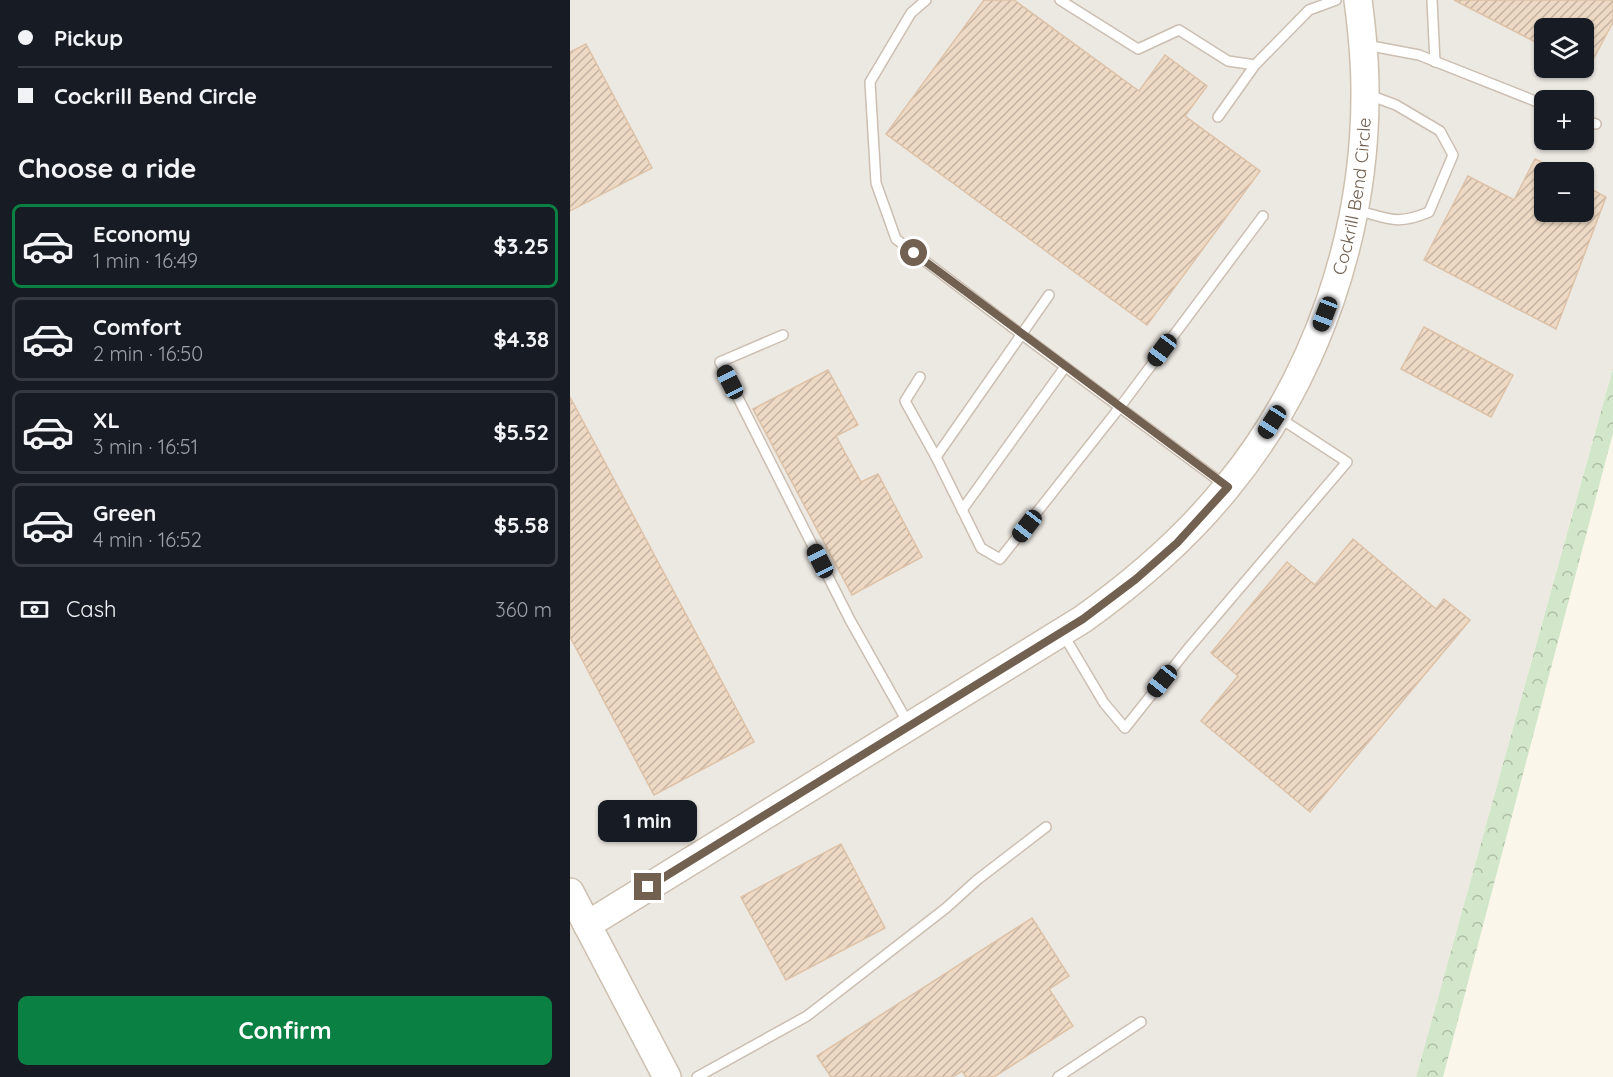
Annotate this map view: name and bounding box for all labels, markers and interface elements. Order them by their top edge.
map controls [1534,18,1594,222]
button: layers [1534,18,1594,78]
text: Pickup [54,24,123,52]
text: Cockrill Bend Circle [54,82,257,110]
button: + [1534,90,1594,150]
street label: Cockrill Bend Circle [1327,117,1376,278]
text: Choose a ride [18,151,196,185]
button: − [1534,162,1594,222]
icon: car [21,219,75,273]
text: Economy [93,220,191,248]
text: $3.25 [493,232,549,260]
route start [900,239,927,266]
text: 1 min · 16:49 [93,248,198,273]
car [1310,294,1340,334]
icon: car [21,312,75,366]
text: Comfort [93,313,182,341]
text: $4.38 [494,325,549,353]
car [1144,330,1180,370]
text: 2 min · 16:50 [93,341,203,366]
car [714,362,746,402]
car [1255,402,1289,442]
icon: car [21,405,75,459]
text: XL [93,406,120,434]
text: $5.52 [493,418,549,446]
text: 3 min · 16:51 [93,434,198,459]
icon: car [21,498,75,552]
text: Green [93,499,156,527]
car [1009,506,1045,546]
text: $5.58 [494,511,549,539]
text: 4 min · 16:52 [93,527,202,552]
car [804,541,836,581]
icon: cash [18,593,51,626]
text: Cash [66,595,117,623]
text: 360 m [495,597,552,622]
car [1144,661,1180,701]
callout: 1 min [598,800,698,842]
text: 1 min [623,808,672,833]
route end [634,873,661,900]
button: Confirm [18,996,552,1065]

